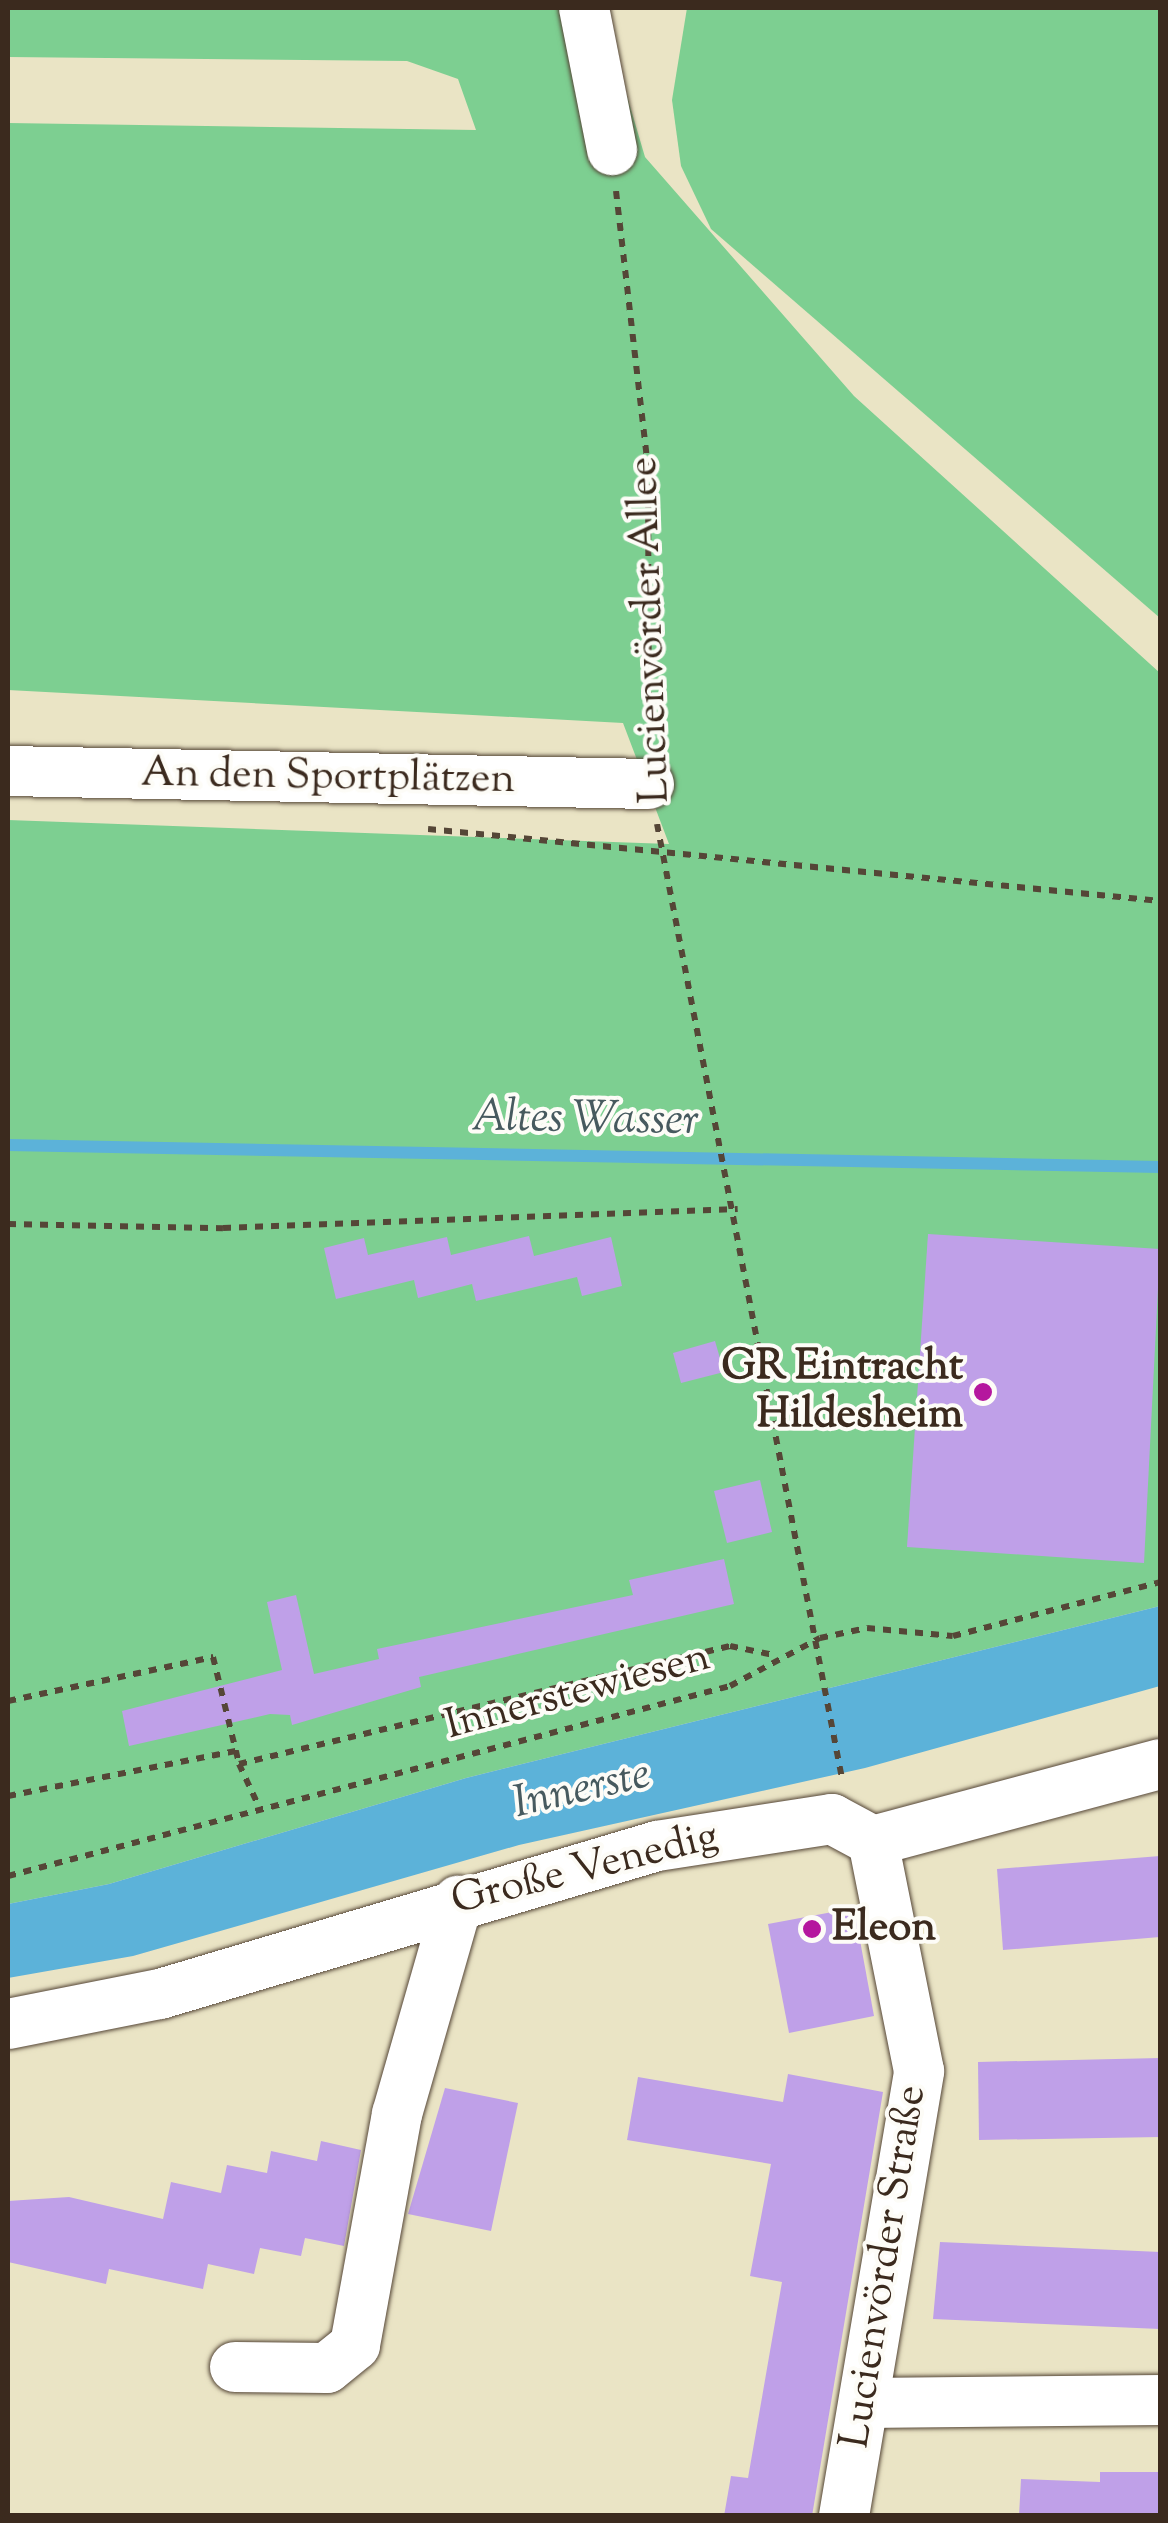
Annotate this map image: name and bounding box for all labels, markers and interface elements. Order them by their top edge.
street label: Lucienvörder Allee [620,456,682,804]
street label: An den Sportplätzen [140,750,516,806]
water label: Altes Wasser [471,1092,699,1150]
place label: GR Eintracht Hildesheim [722,1343,963,1442]
marker: GR Eintracht Hildesheim [972,1381,994,1403]
street label: Innerstewiesen [440,1633,716,1753]
water label: Innerste [508,1749,656,1833]
street label: Große Venedig [446,1813,724,1927]
place label: Eleon [832,1904,936,1954]
marker: Eleon [801,1918,823,1940]
street label: Lucienvörder Straße [831,2082,939,2452]

